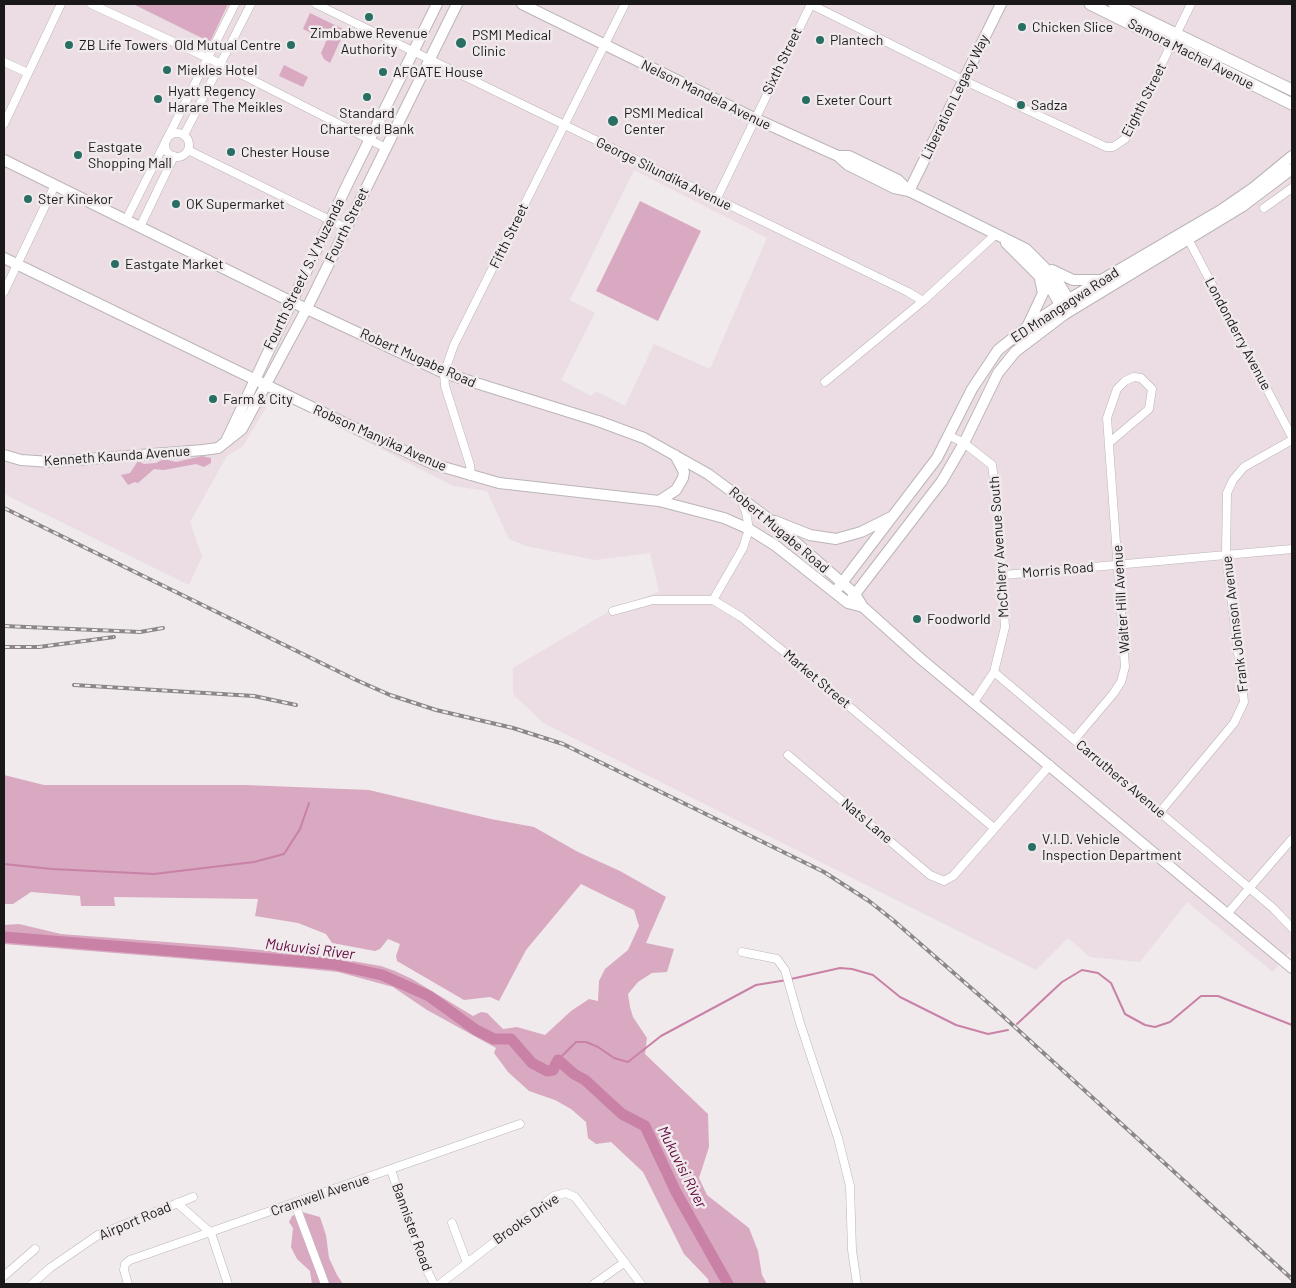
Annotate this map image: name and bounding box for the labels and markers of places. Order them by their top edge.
marker: Zimbabwe Revenue Authority [363,11,375,23]
place label: Chicken Slice [1032,19,1113,35]
marker: Chicken Slice [1016,21,1028,33]
place label: Zimbabwe Revenue Authority [310,25,428,58]
place label: PSMI Medical Clinic [472,27,551,59]
place label: Plantech [830,32,883,48]
marker: Plantech [814,34,826,46]
marker: PSMI Medical Clinic [454,36,468,50]
place label: ZB Life Towers [79,37,168,53]
place label: Old Mutual Centre [174,37,281,53]
marker: ZB Life Towers [63,39,75,51]
marker: Old Mutual Centre [285,39,297,51]
place label: Miekles Hotel [177,62,257,78]
marker: Miekles Hotel [161,64,173,76]
place label: AFGATE House [393,64,483,80]
marker: AFGATE House [377,66,389,78]
place label: Hyatt Regency Harare The Meikles [168,83,283,115]
marker: Standard Chartered Bank [361,91,373,103]
place label: Exeter Court [816,92,892,108]
marker: Hyatt Regency Harare The Meikles [152,93,164,105]
marker: Exeter Court [800,94,812,106]
place label: Sadza [1031,97,1067,113]
marker: Sadza [1015,99,1027,111]
place label: Standard Chartered Bank [320,105,414,138]
place label: PSMI Medical Center [624,105,703,138]
marker: PSMI Medical Center [606,114,620,128]
place label: Eastgate Shopping Mall [88,139,172,172]
place label: Chester House [241,144,330,160]
marker: Chester House [225,146,237,158]
marker: Eastgate Shopping Mall [72,149,84,161]
place label: Ster Kinekor [38,191,113,207]
marker: Ster Kinekor [22,193,34,205]
place label: OK Supermarket [186,196,285,212]
marker: OK Supermarket [170,198,182,210]
place label: Eastgate Market [125,256,224,272]
marker: Eastgate Market [109,258,121,270]
place label: Farm & City [223,391,293,407]
marker: Farm & City [207,393,219,405]
place label: Foodworld [927,611,991,627]
marker: Foodworld [911,613,923,625]
place label: V.I.D. Vehicle Inspection Department [1042,831,1182,864]
marker: V.I.D. Vehicle Inspection Department [1026,841,1038,853]

